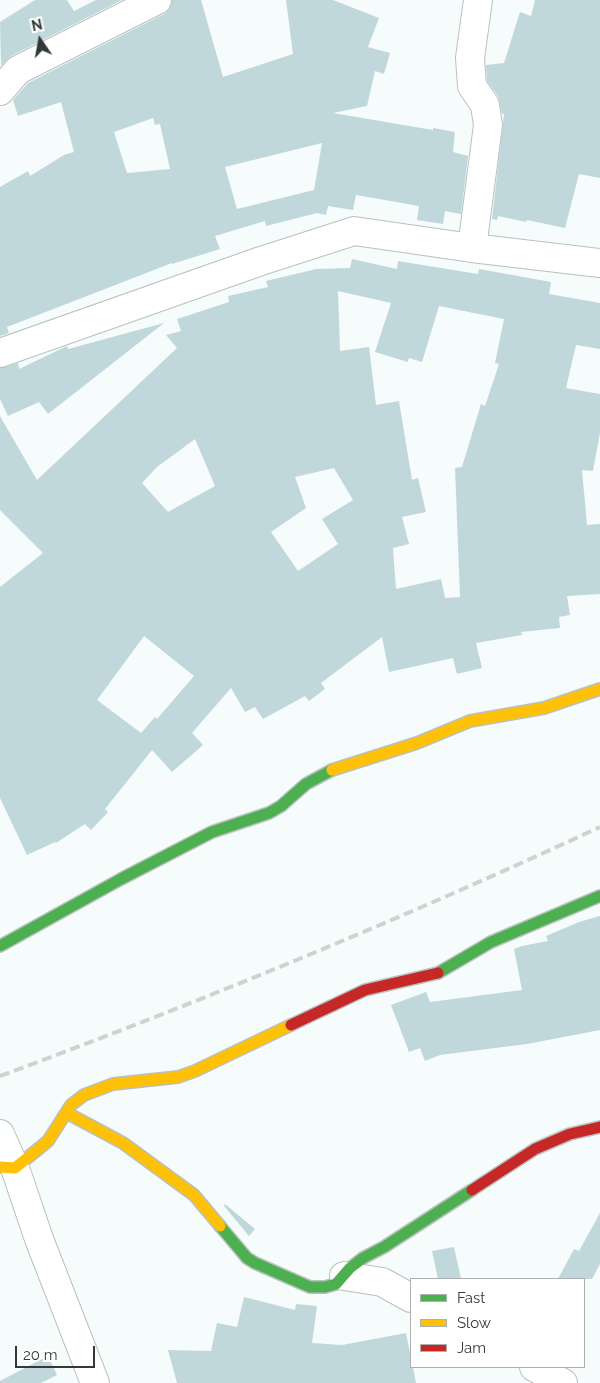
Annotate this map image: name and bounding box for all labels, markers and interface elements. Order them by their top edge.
north arrow [15,15,65,65]
text: N [30,16,44,34]
legend [410,1278,585,1368]
text: Fast [457,1289,485,1307]
text: Slow [457,1314,491,1332]
scale bar [18,1336,98,1368]
text: Jam [457,1339,486,1357]
text: 20 m [23,1346,58,1364]

